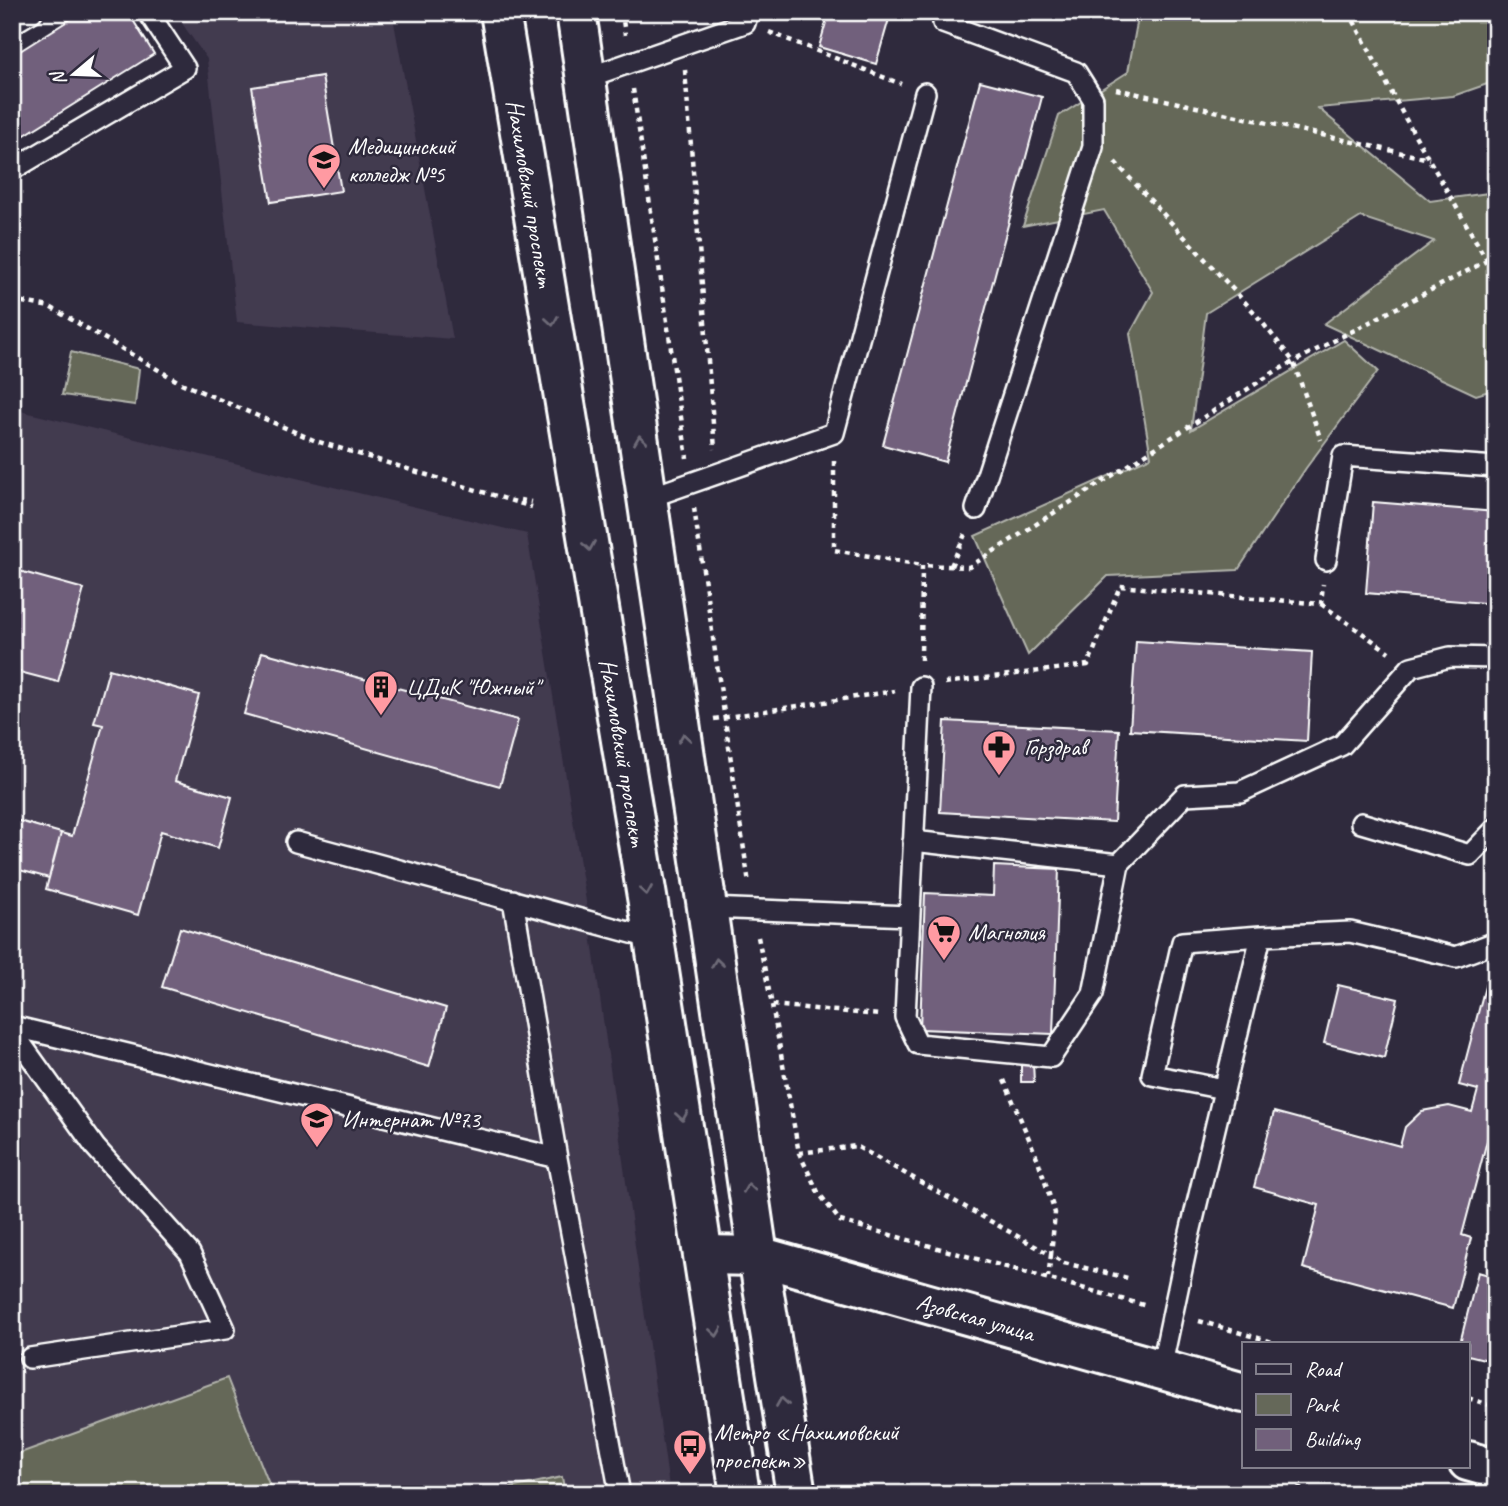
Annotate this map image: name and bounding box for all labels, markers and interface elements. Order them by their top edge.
north arrow [38,38,108,108]
text: N [45,67,72,89]
street label: Нахимовский проспект [500,97,561,290]
place label: Медицинский колледж №5 [348,131,458,189]
school or university icon: Медицинский колледж №5 [305,141,343,190]
one-way arrow [544,315,559,327]
one-way arrow [632,434,647,446]
one-way arrow [581,540,596,552]
street label: Нахимовский проспект [593,657,654,850]
building icon: ЦДиК "Южный" [362,668,400,717]
place label: ЦДиК "Южный" [406,672,545,702]
pharmacy icon: Горздрав [980,728,1018,777]
one-way arrow [677,732,692,744]
place label: Горздрав [1024,732,1091,762]
one-way arrow [638,885,653,897]
supermarket icon: Магнолия [925,913,963,962]
place label: Магнолия [968,917,1046,947]
one-way arrow [709,957,724,969]
school or university icon: Интернат №73 [298,1100,336,1149]
place label: Интернат №73 [342,1104,482,1134]
one-way arrow [674,1110,689,1121]
one-way arrow [742,1182,757,1194]
street label: Азовская улица [913,1286,1040,1349]
one-way arrow [708,1326,723,1338]
legend [1242,1342,1470,1468]
text: Road [1305,1356,1344,1382]
text: Park [1305,1392,1340,1418]
one-way arrow [774,1396,789,1408]
place label: Метро «Нахимовский проспект» [714,1417,901,1475]
text: Building [1305,1426,1362,1452]
bus stop icon: Метро «Нахимовский проспект» [671,1427,709,1476]

